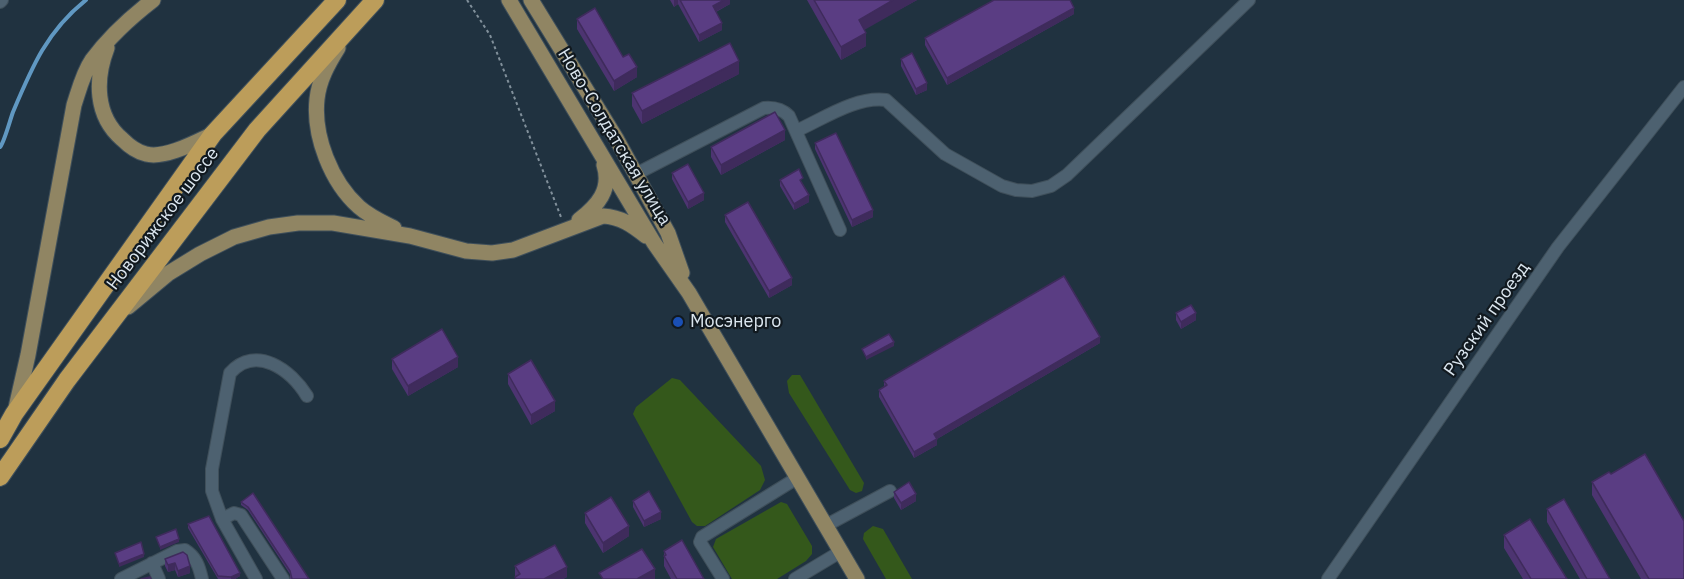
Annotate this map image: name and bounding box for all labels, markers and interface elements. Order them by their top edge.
street label: Ново-Солдатская улица [553,45,675,229]
street label: Новорижское шоссе [102,144,224,294]
street label: Рузский проезд [1440,258,1534,380]
place label: Мосэнерго [690,311,781,333]
marker: Мосэнерго [671,315,685,329]

